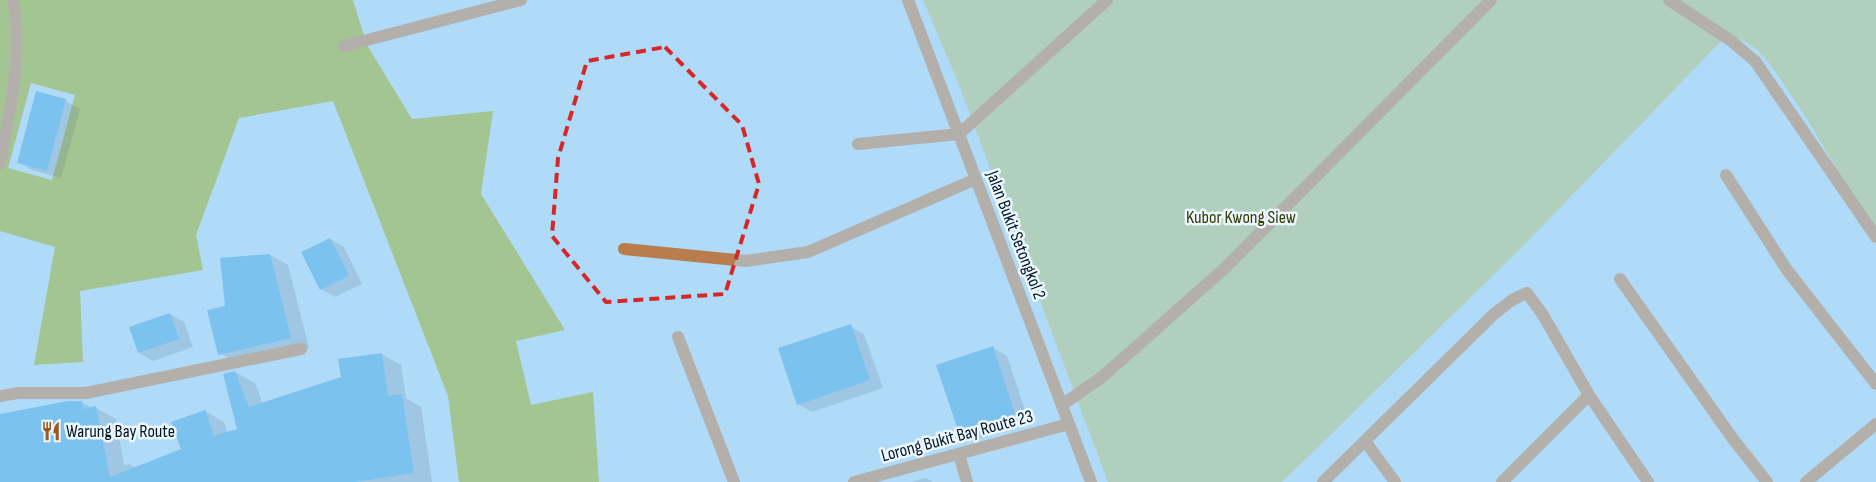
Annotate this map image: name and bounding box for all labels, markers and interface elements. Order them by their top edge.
street label: Jalan Bukit Setongkol 2 [981,167,1050,302]
park label: Kubor Kwong Siew [1186,207,1296,228]
street label: Lorong Bukit Bay Route 23 [879,406,1035,466]
restaurant icon: Warung Bay Route [40,420,62,442]
place label: Warung Bay Route [66,421,175,442]

